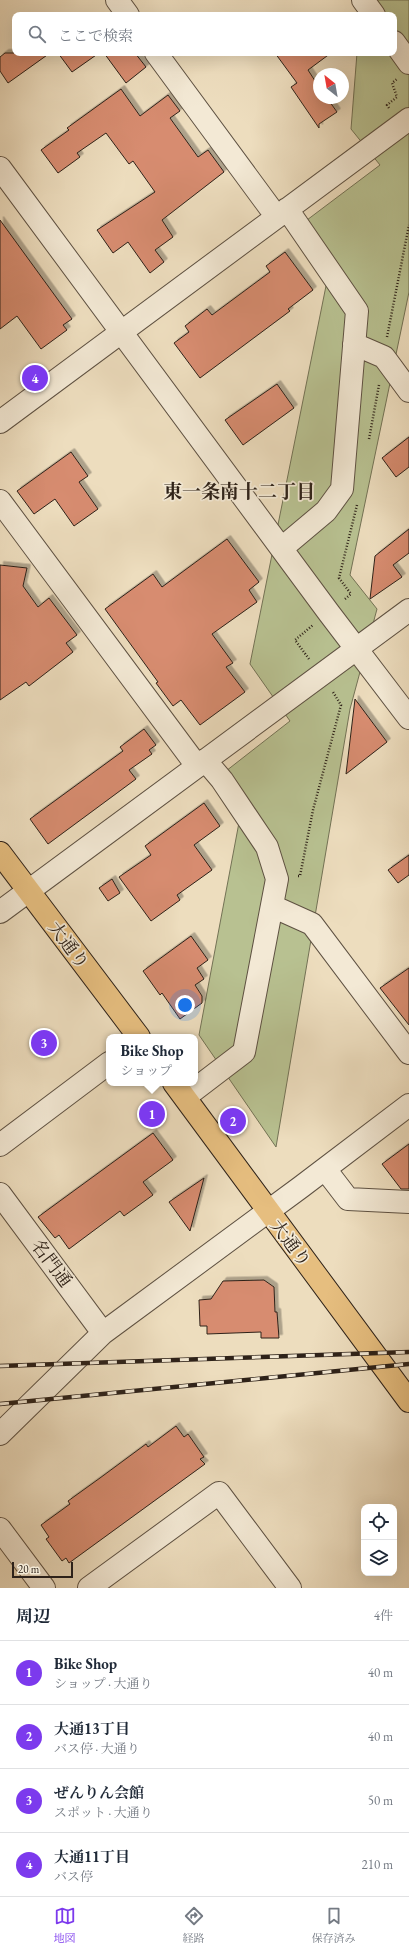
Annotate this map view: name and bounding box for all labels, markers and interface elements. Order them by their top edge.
search box [12,12,397,56]
icon: search [26,23,48,45]
text: ここで検索 [58,26,133,45]
north arrow [313,68,349,104]
pin: 4 [22,363,48,393]
district label: 東一条南十二丁目 [163,479,315,504]
street label: 大通り [44,917,94,973]
your location [175,995,195,1015]
pin: 3 [31,1028,57,1058]
popup [106,1034,198,1086]
text: Bike Shop [120,1041,184,1060]
text: ショップ [120,1062,172,1079]
pin: 1 [139,1099,165,1129]
pin: 2 [220,1106,246,1136]
street label: 大通り [266,1215,316,1271]
street label: 名門通 [27,1235,77,1291]
map controls [361,1504,397,1576]
button: locate [361,1504,397,1540]
button: layers [361,1540,397,1576]
scale bar [12,1560,73,1579]
text: 20 m [18,1562,39,1576]
text: 周辺 [16,1605,50,1627]
text: 4件 [374,1607,393,1624]
text: Bike Shop [54,1654,117,1673]
text: 1 [26,1664,32,1681]
text: 40 m [368,1664,393,1681]
text: ショップ · 大通り [54,1675,153,1692]
text: 大通13丁目 [54,1719,130,1738]
text: 2 [26,1728,32,1745]
text: 40 m [368,1728,393,1745]
text: バス停 · 大通り [54,1740,140,1757]
text: ぜんりん会館 [54,1783,144,1802]
text: 3 [26,1792,32,1809]
text: 50 m [368,1792,393,1809]
text: スポット · 大通り [54,1804,153,1821]
text: 大通11丁目 [54,1847,130,1866]
text: 4 [26,1856,32,1873]
text: 210 m [362,1856,393,1873]
text: バス停 [54,1868,93,1885]
tab: 地図 [54,1905,76,1945]
tab: 経路 [183,1905,205,1945]
tab: 保存済み [312,1905,356,1945]

